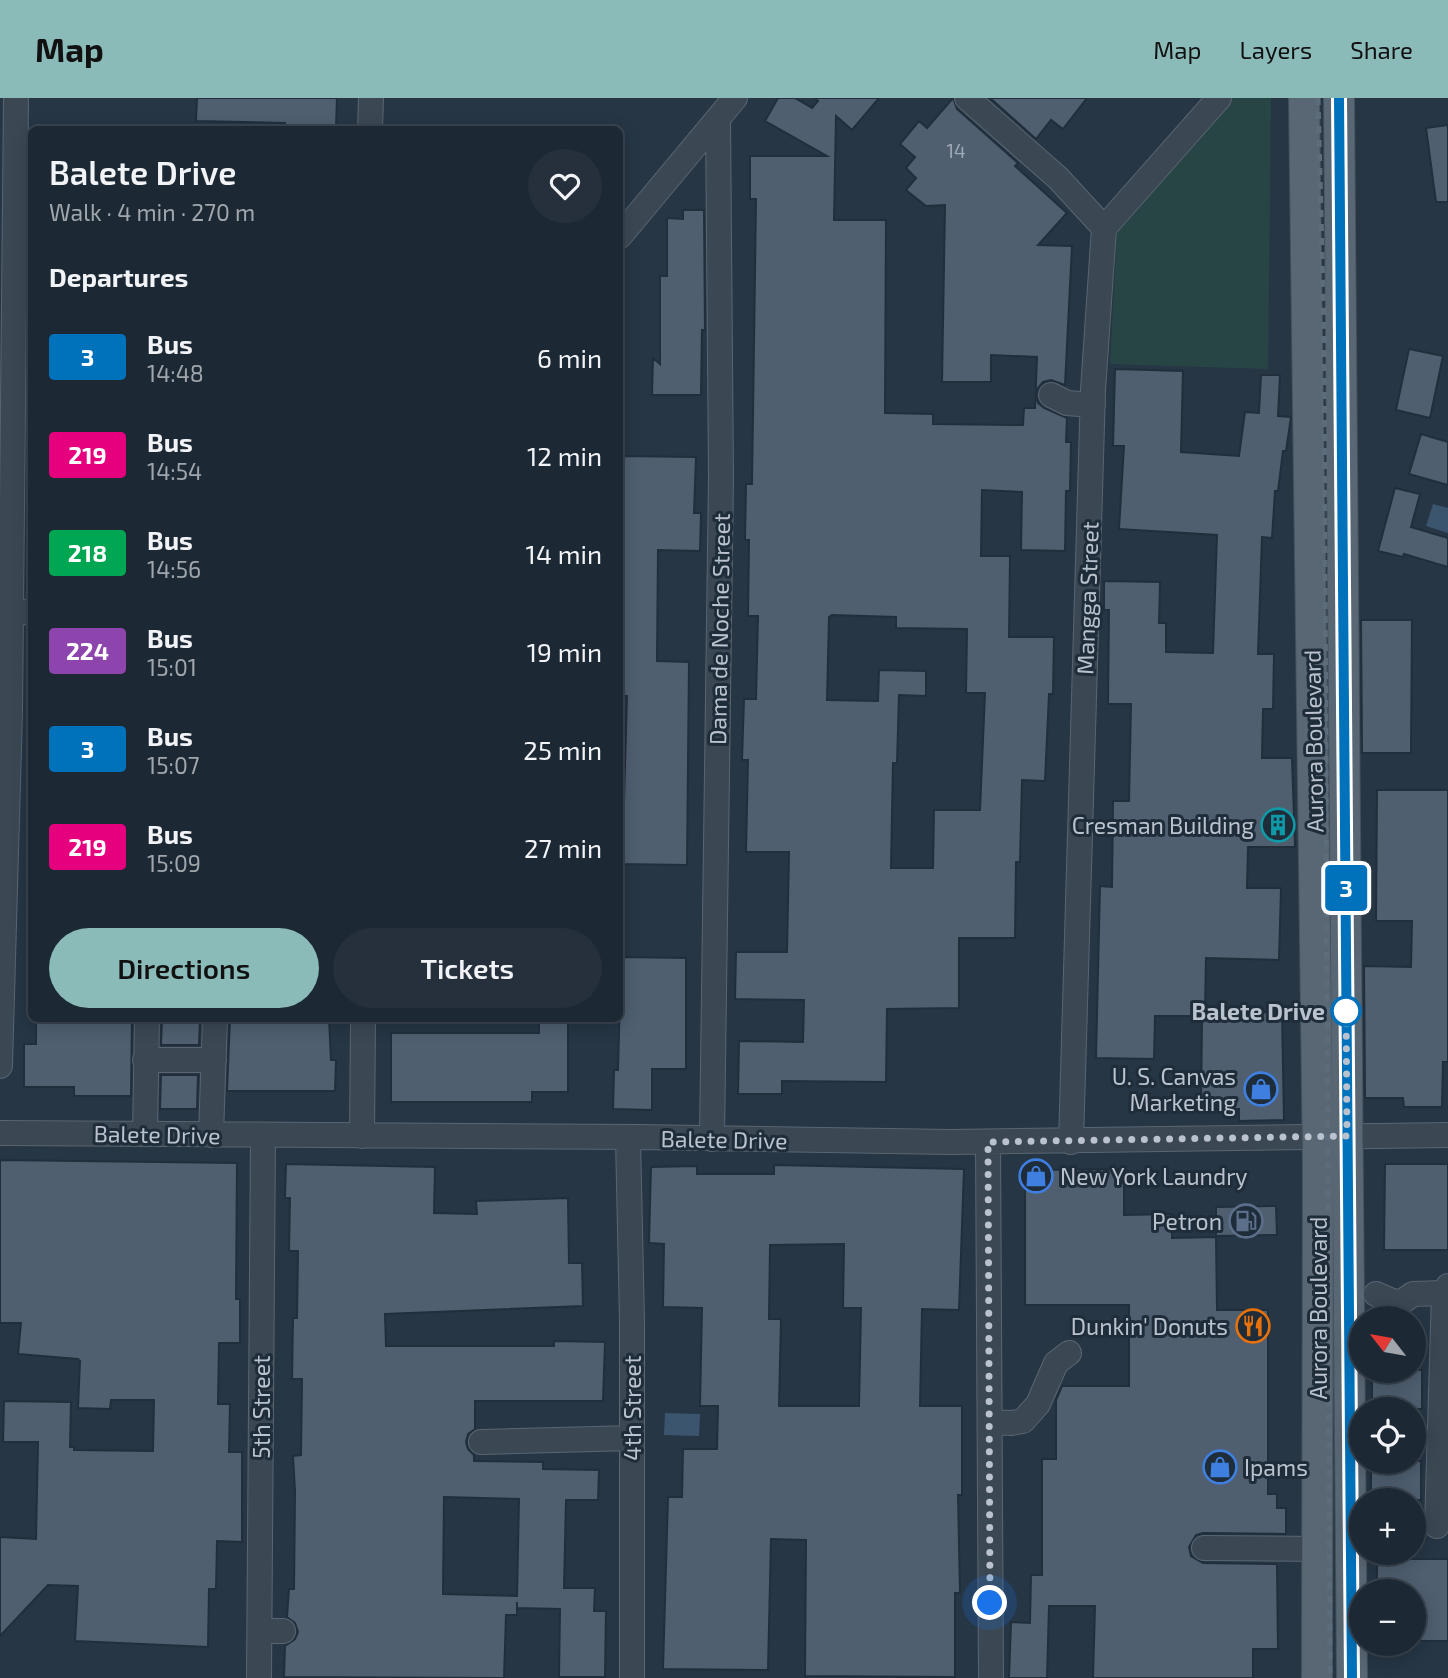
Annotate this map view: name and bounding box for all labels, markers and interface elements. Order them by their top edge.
text: Map [35,29,104,69]
text: Map [1153,35,1201,64]
text: Layers [1239,35,1312,64]
text: Share [1350,35,1413,64]
house number: 14 [946,139,966,162]
button: heart [528,149,602,223]
text: Balete Drive [49,152,236,192]
text: Walk · 4 min · 270 m [49,198,255,226]
text: Departures [49,261,188,292]
text: Bus [147,328,193,359]
text: 3 [81,342,94,371]
text: 6 min [537,342,602,373]
text: 14:48 [147,359,204,387]
text: Bus [147,426,193,457]
text: 219 [68,440,107,469]
text: 12 min [527,440,602,471]
text: 14:54 [147,457,202,485]
street label: Dama de Noche Street [703,513,735,745]
street label: Mangga Street [1070,521,1104,675]
text: Bus [147,524,193,555]
text: 218 [68,538,107,567]
text: 14 min [526,538,602,569]
text: 14:56 [147,555,201,583]
text: Bus [147,622,193,653]
text: 224 [66,636,109,665]
text: 19 min [527,636,602,667]
street label: Aurora Boulevard [1297,649,1329,833]
text: 15:01 [147,653,197,681]
text: Bus [147,720,193,751]
text: 3 [81,734,94,763]
text: 25 min [523,734,602,765]
text: 15:07 [147,751,200,779]
building icon: Cresman Building [1259,806,1297,844]
place label: Cresman Building [1072,811,1254,839]
text: Bus [147,818,193,849]
text: 219 [68,832,107,861]
text: 27 min [524,832,602,863]
text: 15:09 [147,849,201,877]
line badge: 3 [1323,865,1369,911]
text: 3 [1339,873,1353,902]
button: Directions [49,928,319,1008]
button: Tickets [333,928,602,1008]
marker: Balete Drive [1331,996,1361,1026]
place label: Balete Drive [1192,997,1325,1025]
place label: U. S. Canvas Marketing [1112,1062,1236,1116]
shop icon: U. S. Canvas Marketing [1242,1070,1280,1108]
street label: Balete Drive [93,1119,221,1149]
street label: Balete Drive [660,1124,788,1154]
shop icon: New York Laundry [1017,1157,1055,1195]
place label: New York Laundry [1060,1162,1248,1190]
fuel station icon: Petron [1227,1202,1265,1240]
place label: Petron [1152,1207,1222,1235]
street label: Aurora Boulevard [1304,1217,1332,1399]
north arrow [1349,1306,1426,1382]
map controls [1349,1306,1426,1656]
restaurant icon: Dunkin' Donuts [1234,1307,1272,1345]
place label: Dunkin' Donuts [1071,1312,1228,1340]
street label: 5th Street [247,1355,275,1459]
street label: 4th Street [618,1355,646,1461]
button: locate [1349,1397,1426,1474]
shop icon: Ipams [1201,1448,1239,1486]
place label: Ipams [1244,1453,1308,1481]
button: + [1349,1488,1426,1565]
button: − [1349,1579,1426,1656]
your location [972,1585,1007,1620]

